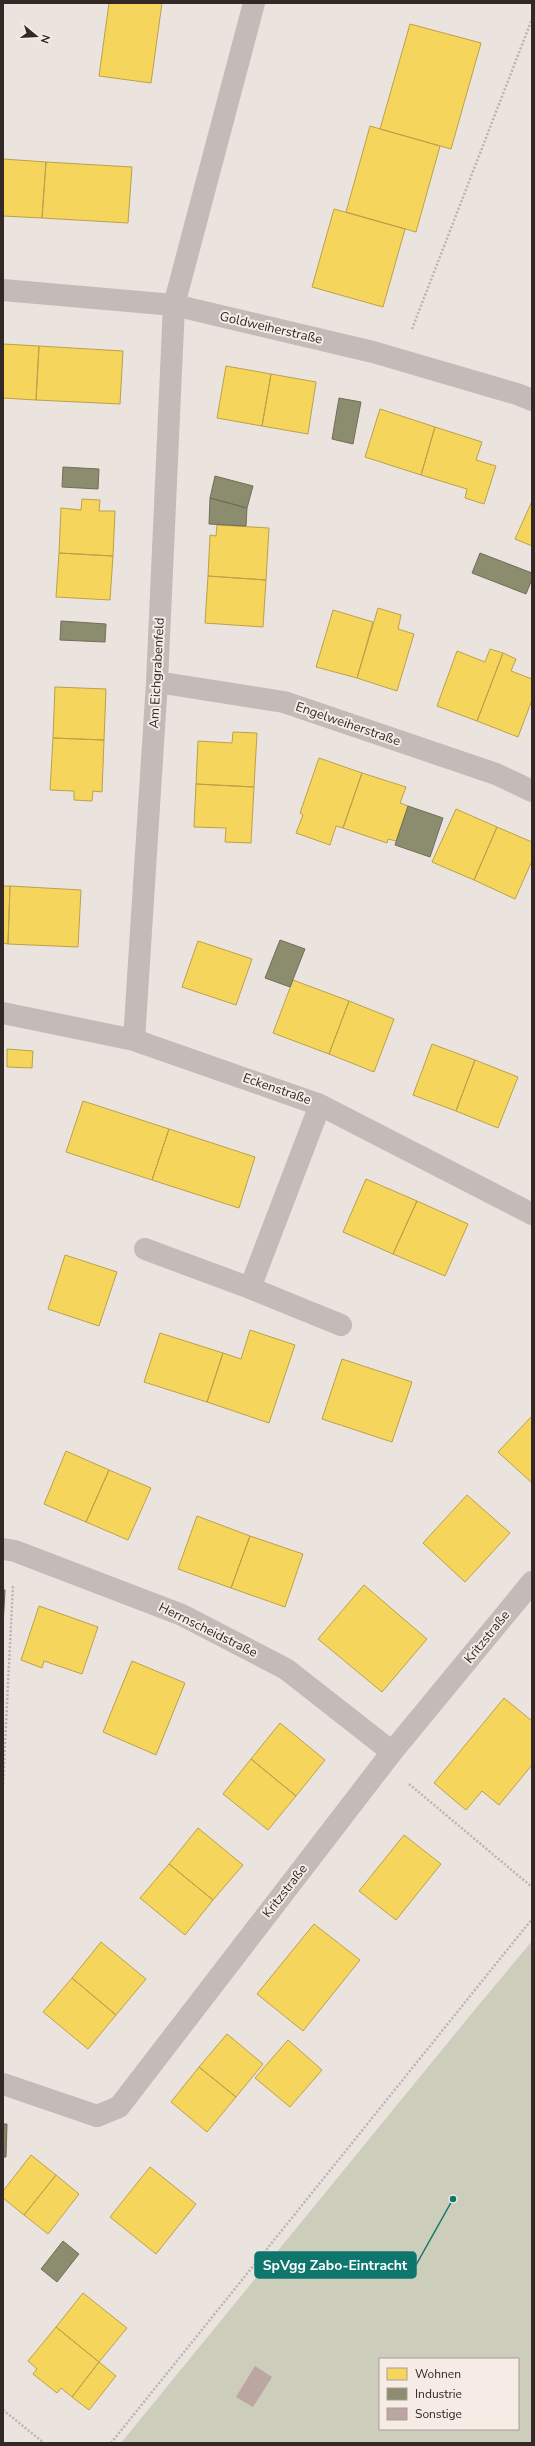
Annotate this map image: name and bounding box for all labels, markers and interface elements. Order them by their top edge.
north arrow [16,16,56,56]
text: N [37,33,53,45]
street label: Goldweiherstraße [218,307,324,349]
street label: Am Eichgrabenfeld [145,617,169,729]
street label: Engelweiherstraße [293,698,403,750]
street label: Eckenstraße [240,1069,314,1109]
street label: Herrnscheidstraße [156,1598,260,1662]
street label: Kritzstraße [460,1607,514,1667]
street label: Kritzstraße [258,1860,312,1922]
callout: SpVgg Zabo-Eintracht [255,2252,416,2278]
text: SpVgg Zabo-Eintracht [263,2256,408,2275]
legend [379,2358,519,2430]
text: Wohnen [415,2366,461,2382]
text: Industrie [415,2386,462,2402]
text: Sonstige [415,2406,462,2422]

